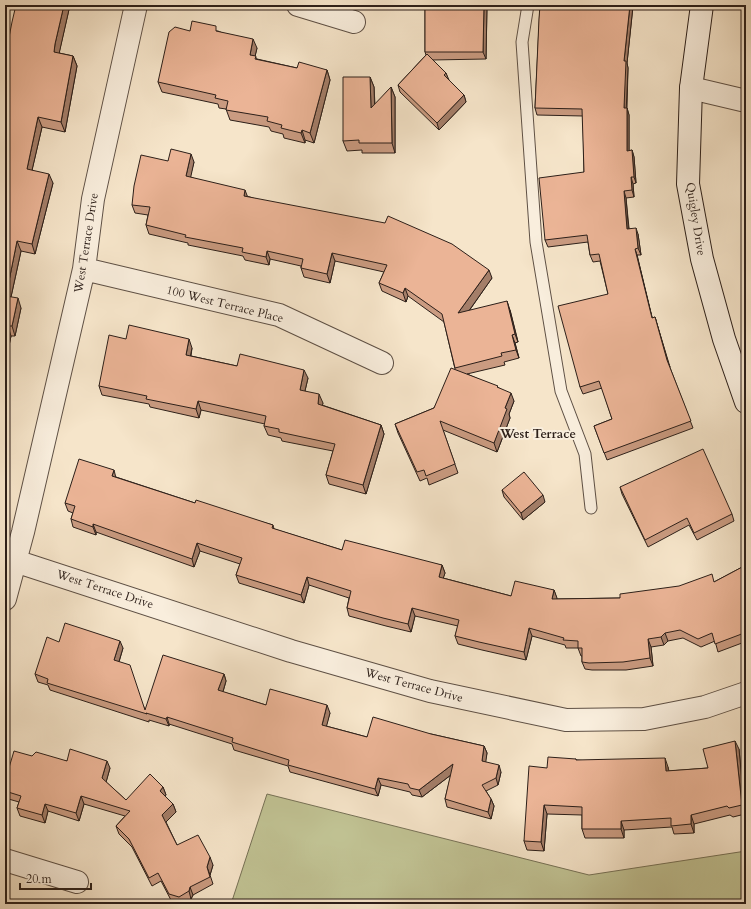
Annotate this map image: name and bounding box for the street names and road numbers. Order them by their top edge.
street label: Quigley Drive [682,181,710,257]
street label: West Terrace Drive [70,192,102,295]
street label: 100 West Terrace Place [165,282,285,326]
street label: West Terrace Drive [54,565,156,612]
street label: West Terrace Drive [362,664,465,706]

